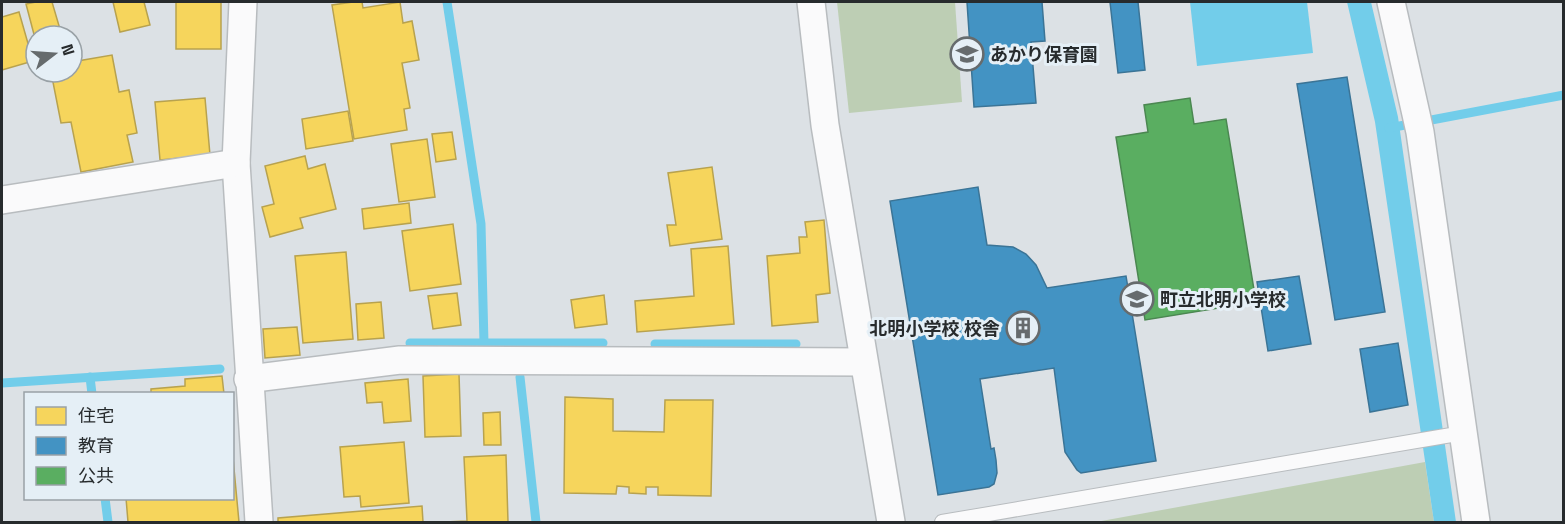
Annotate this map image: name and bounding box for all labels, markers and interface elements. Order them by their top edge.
north arrow [24,24,84,84]
school or university icon: あかり保育園 [949,36,985,72]
text: N [56,42,79,58]
place label: あかり保育園 [990,43,1098,66]
school or university icon: 町立北明小学校 [1119,281,1155,317]
place label: 町立北明小学校 [1160,288,1286,311]
building icon: 北明小学校 校舎 [1005,310,1041,346]
place label: 北明小学校 校舎 [869,317,1000,340]
legend [24,392,234,500]
text: 住宅 [78,404,114,427]
text: 教育 [78,434,114,457]
text: 公共 [78,464,114,487]

